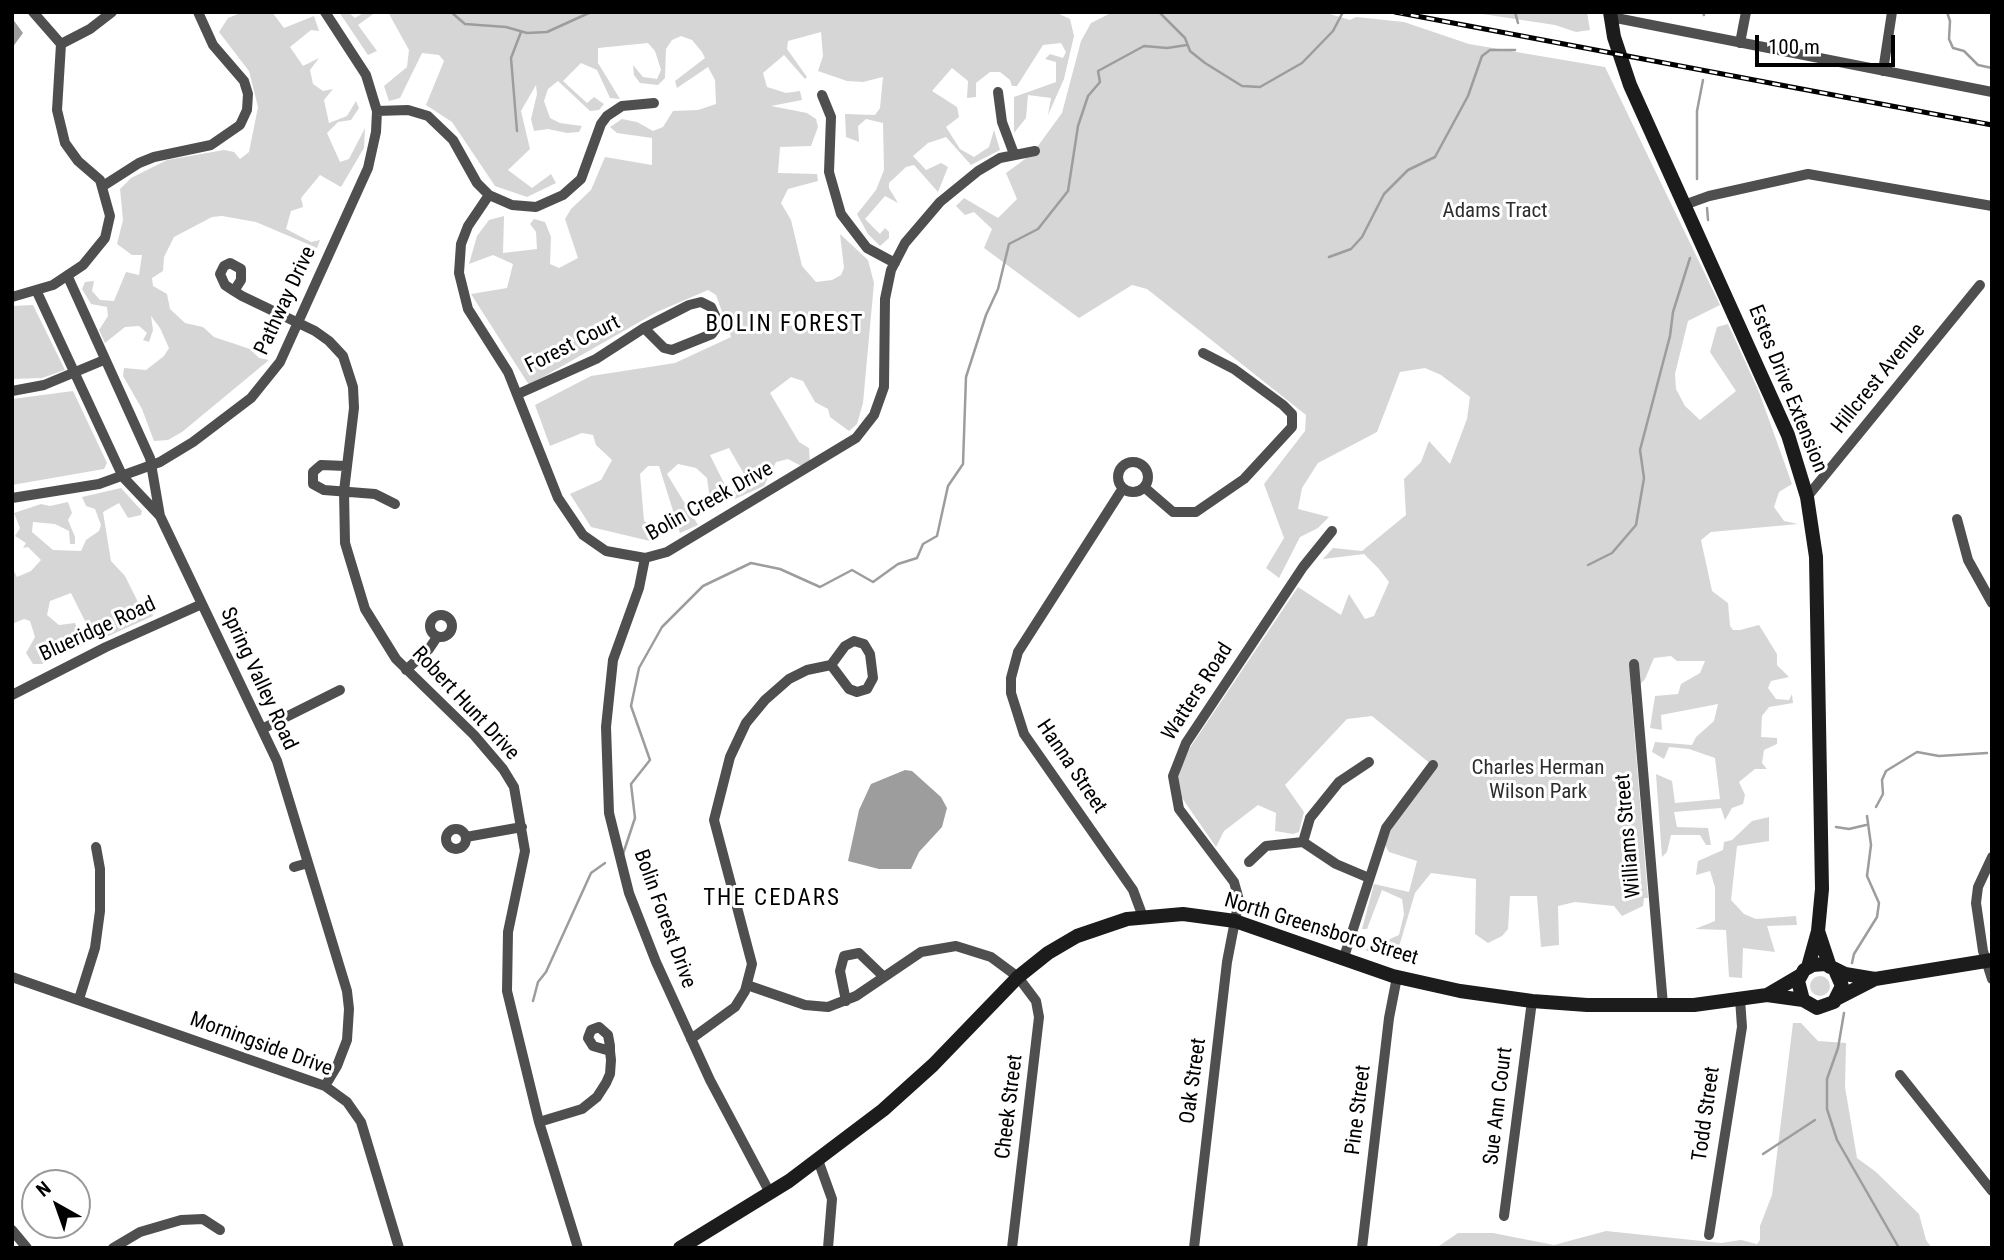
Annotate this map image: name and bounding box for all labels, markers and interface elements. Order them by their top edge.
scale bar [1759,21,1899,65]
text: 100 m [1768,35,1820,59]
park label: Adams Tract [1443,199,1547,225]
street label: Pathway Drive [250,243,322,359]
street label: Estes Drive Extension [1742,302,1832,476]
street label: Forest Court [521,310,625,380]
district label: BOLIN FOREST [707,311,863,339]
street label: Hillcrest Avenue [1827,319,1931,439]
street label: Bolin Creek Drive [642,457,778,547]
street label: Blueridge Road [36,592,160,668]
street label: Spring Valley Road [214,604,302,754]
street label: Watters Road [1157,639,1239,745]
street label: Robert Hunt Drive [406,642,524,766]
street label: Hanna Street [1030,715,1112,819]
park label: Charles Herman Wilson Park [1472,756,1604,806]
street label: Williams Street [1611,773,1647,899]
street label: Bolin Forest Drive [627,846,701,992]
district label: THE CEDARS [704,885,840,913]
street label: North Greensboro Street [1221,889,1421,971]
street label: Morningside Drive [186,1008,336,1082]
street label: Oak Street [1176,1037,1212,1125]
street label: Sue Ann Court [1479,1046,1519,1166]
street label: Cheek Street [991,1053,1029,1161]
street label: Pine Street [1341,1064,1377,1156]
street label: Todd Street [1688,1065,1726,1163]
north arrow [21,1169,91,1239]
text: N [32,1177,55,1202]

